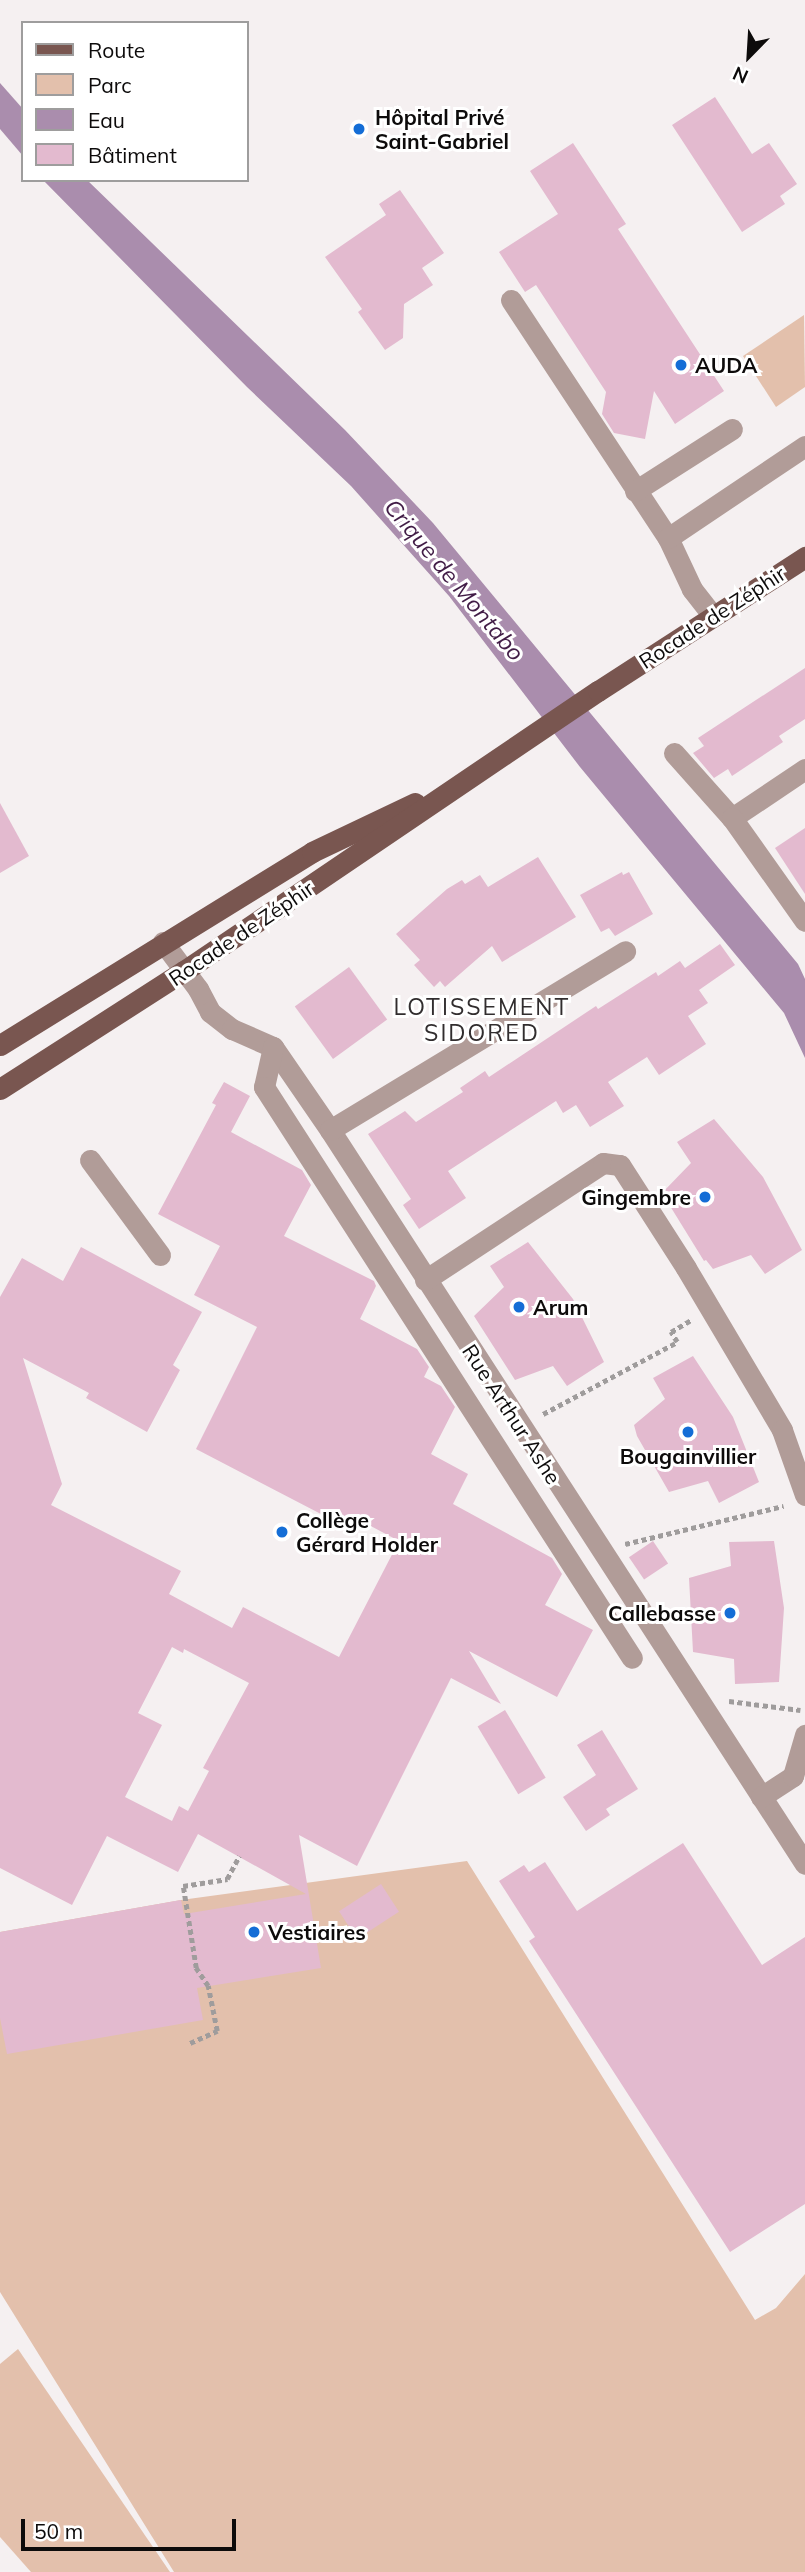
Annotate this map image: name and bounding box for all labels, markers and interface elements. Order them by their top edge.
legend [21,21,248,182]
north arrow [714,21,784,91]
text: Route [88,37,145,63]
text: N [729,61,752,89]
text: Parc [88,72,132,98]
place label: Hôpital Privé Saint-Gabriel [375,104,509,154]
text: Eau [88,107,125,133]
marker: Hôpital Privé Saint-Gabriel [349,119,369,139]
text: Bâtiment [88,142,177,168]
place label: AUDA [695,352,758,378]
marker: AUDA [673,357,689,373]
water label: Crique de Montabo [378,494,530,666]
street label: Rocade de Zéphir [634,560,790,674]
street label: Rocade de Zéphir [164,875,318,991]
district label: LOTISSEMENT SIDORED [395,993,569,1047]
place label: Gingembre [581,1184,691,1210]
marker: Gingembre [697,1189,713,1205]
place label: Arum [533,1294,588,1320]
marker: Arum [511,1299,527,1315]
street label: Rue Arthur Ashe [457,1339,567,1489]
marker: Bougainvillier [680,1424,696,1440]
place label: Bougainvillier [620,1443,756,1469]
place label: Collège Gérard Holder [296,1507,438,1557]
marker: Collège Gérard Holder [274,1524,290,1540]
place label: Callebasse [608,1600,716,1626]
marker: Callebasse [722,1605,738,1621]
place label: Vestiaires [268,1919,366,1945]
marker: Vestiaires [246,1924,262,1940]
scale bar [24,2506,240,2550]
text: 50 m [34,2518,83,2544]

